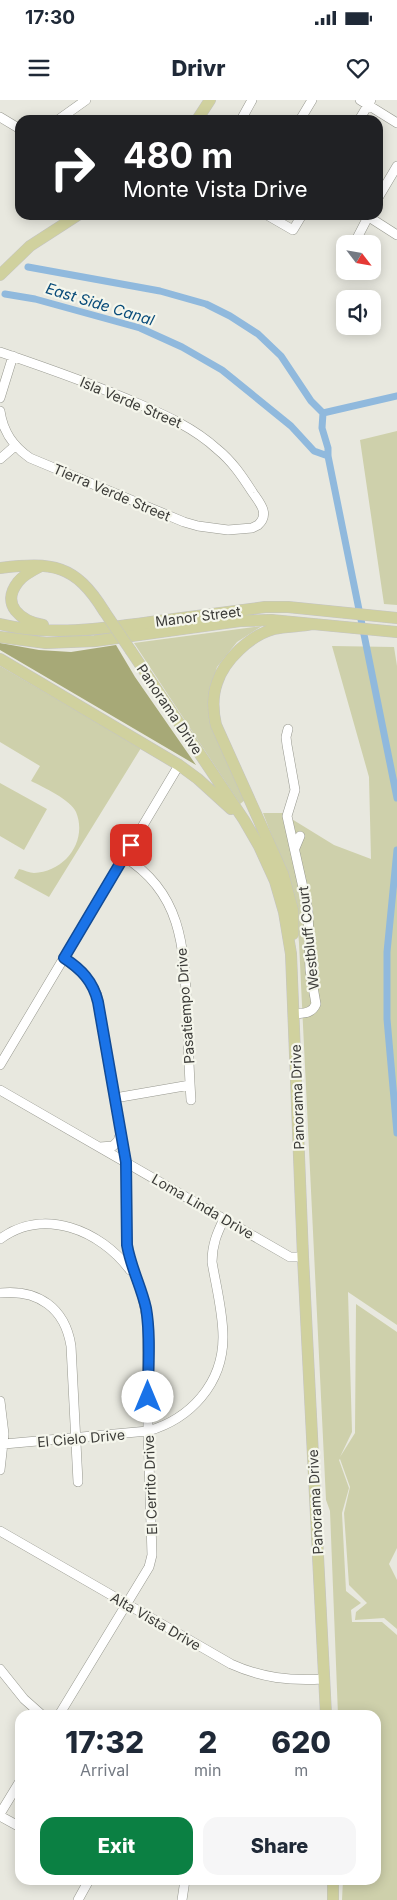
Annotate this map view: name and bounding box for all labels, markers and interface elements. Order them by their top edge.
text: 17:30 [25,6,75,29]
icon: menu [25,54,53,82]
icon: heart [344,54,372,82]
text: Drivr [171,55,226,81]
text: 480 m [123,134,233,176]
icon: right [40,135,105,200]
text: Monte Vista Drive [123,176,308,202]
north arrow [336,235,381,280]
map controls [336,235,381,335]
water label: East Side Canal [43,278,157,330]
button: sound [336,290,381,335]
street label: Isla Verde Street [78,373,185,431]
street label: Tierra Verde Street [51,460,173,524]
street label: Manor Street [154,602,242,630]
street label: Panorama Drive [133,661,207,757]
pin [110,824,152,866]
icon: arrive [117,831,145,859]
street label: Westbluff Court [294,885,322,991]
street label: Pasatiempo Drive [172,947,198,1065]
street label: Panorama Drive [287,1044,307,1150]
street label: Loma Linda Drive [149,1170,257,1242]
position arrow [121,1370,173,1422]
street label: El Cielo Drive [36,1426,126,1450]
street label: El Cerrito Drive [140,1435,160,1535]
street label: Panorama Drive [304,1449,326,1555]
street label: Alta Vista Drive [108,1588,204,1654]
text: 17:32 [65,1724,144,1760]
text: 2 [198,1724,217,1760]
text: 620 [271,1724,331,1760]
text: Arrival [80,1760,129,1780]
text: min [194,1760,221,1780]
text: m [294,1760,308,1780]
button: Exit [40,1817,193,1875]
button: Share [203,1817,356,1875]

